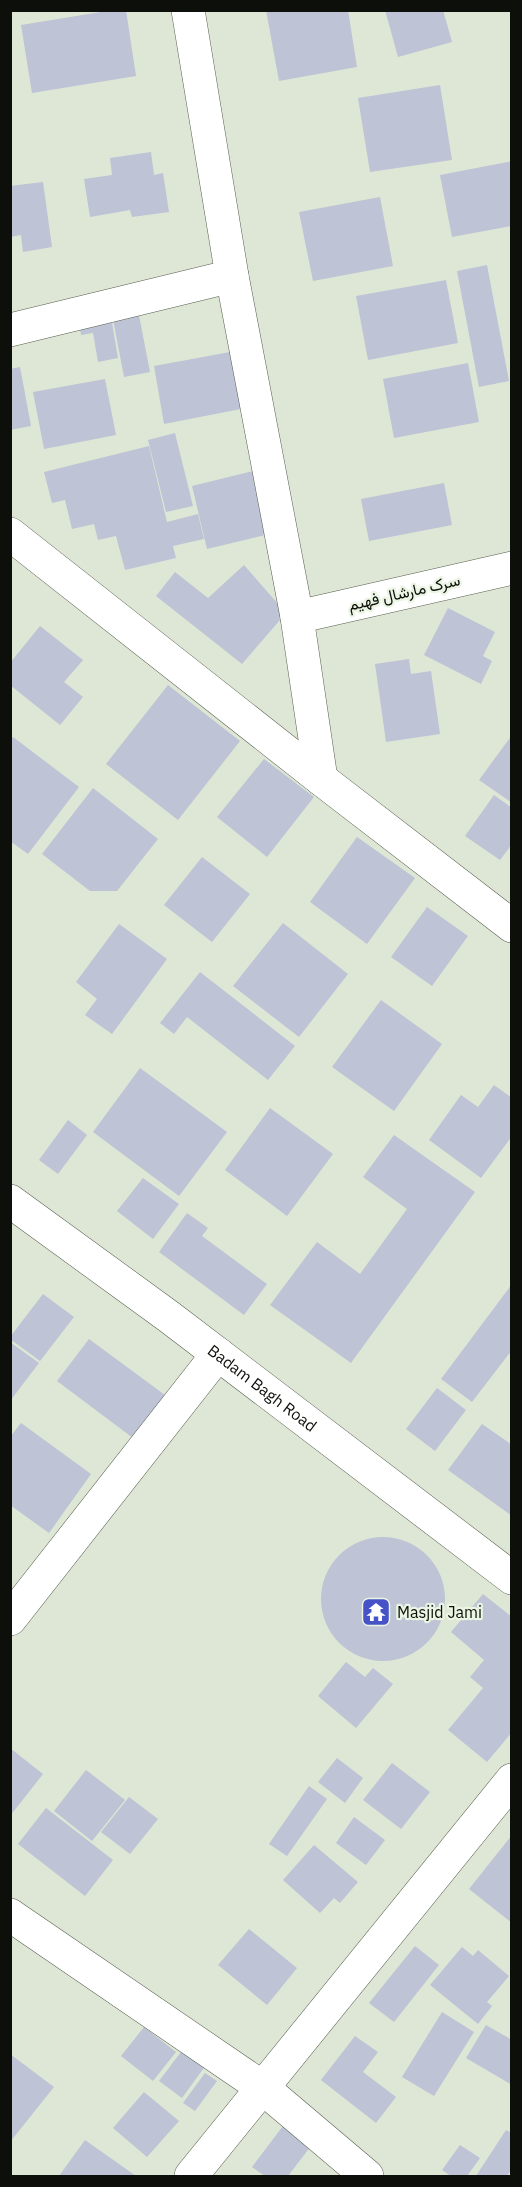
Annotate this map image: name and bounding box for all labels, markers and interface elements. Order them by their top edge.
street label: سرک مارشال فهیم [346,569,462,616]
street label: Badam Bagh Road [204,1340,321,1436]
temple icon: Masjid Jami [360,1596,392,1628]
place label: Masjid Jami [397,1602,482,1622]

